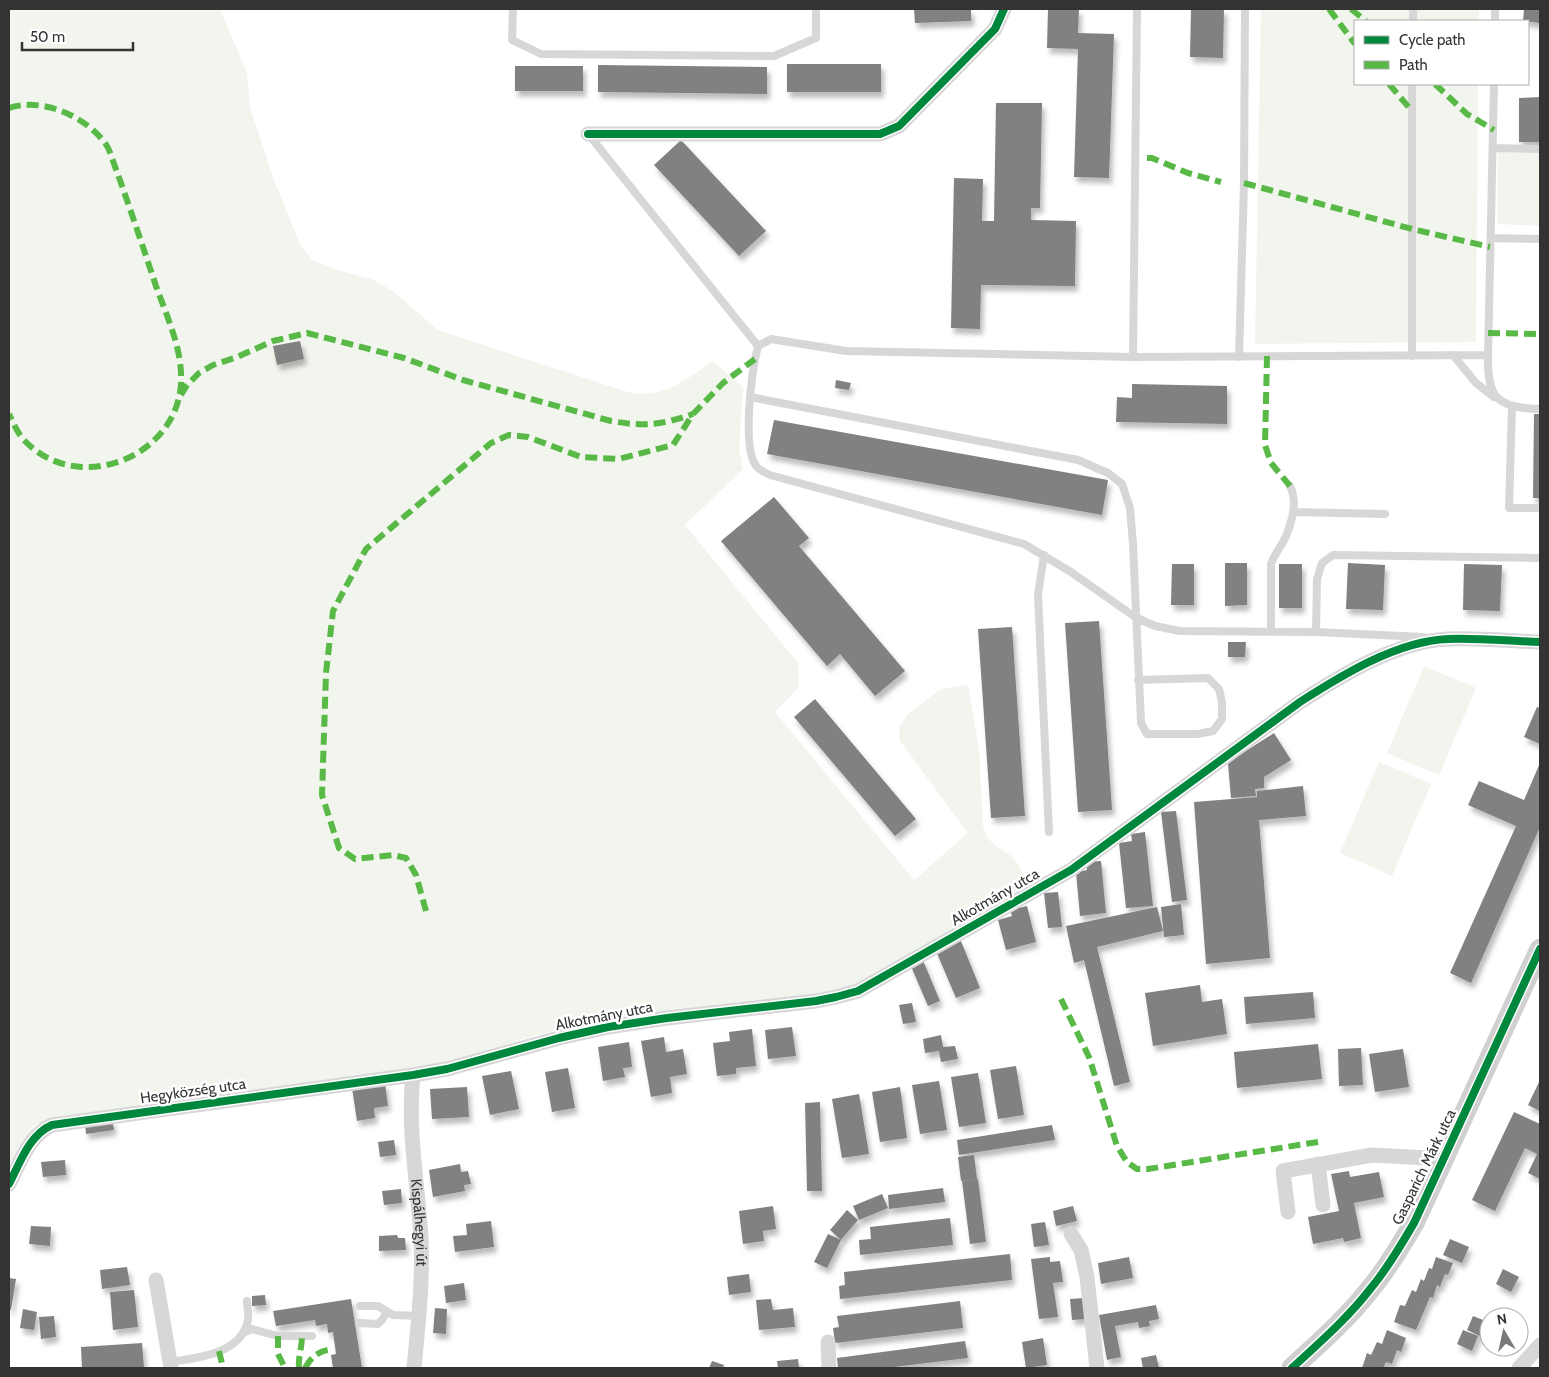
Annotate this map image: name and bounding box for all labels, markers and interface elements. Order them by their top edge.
scale bar [22,20,134,52]
legend [1354,20,1529,85]
text: 50 m [30,28,65,46]
text: Cycle path [1399,31,1465,49]
text: Path [1399,56,1428,74]
street label: Alkotmány utca [948,864,1043,929]
street label: Alkotmány utca [554,998,655,1034]
street label: Hegyközség utca [139,1075,248,1107]
street label: Gasparich Márk utca [1388,1106,1460,1228]
street label: Kispálhegyi út [407,1178,430,1267]
north arrow [1479,1307,1529,1357]
text: N [1496,1309,1508,1329]

